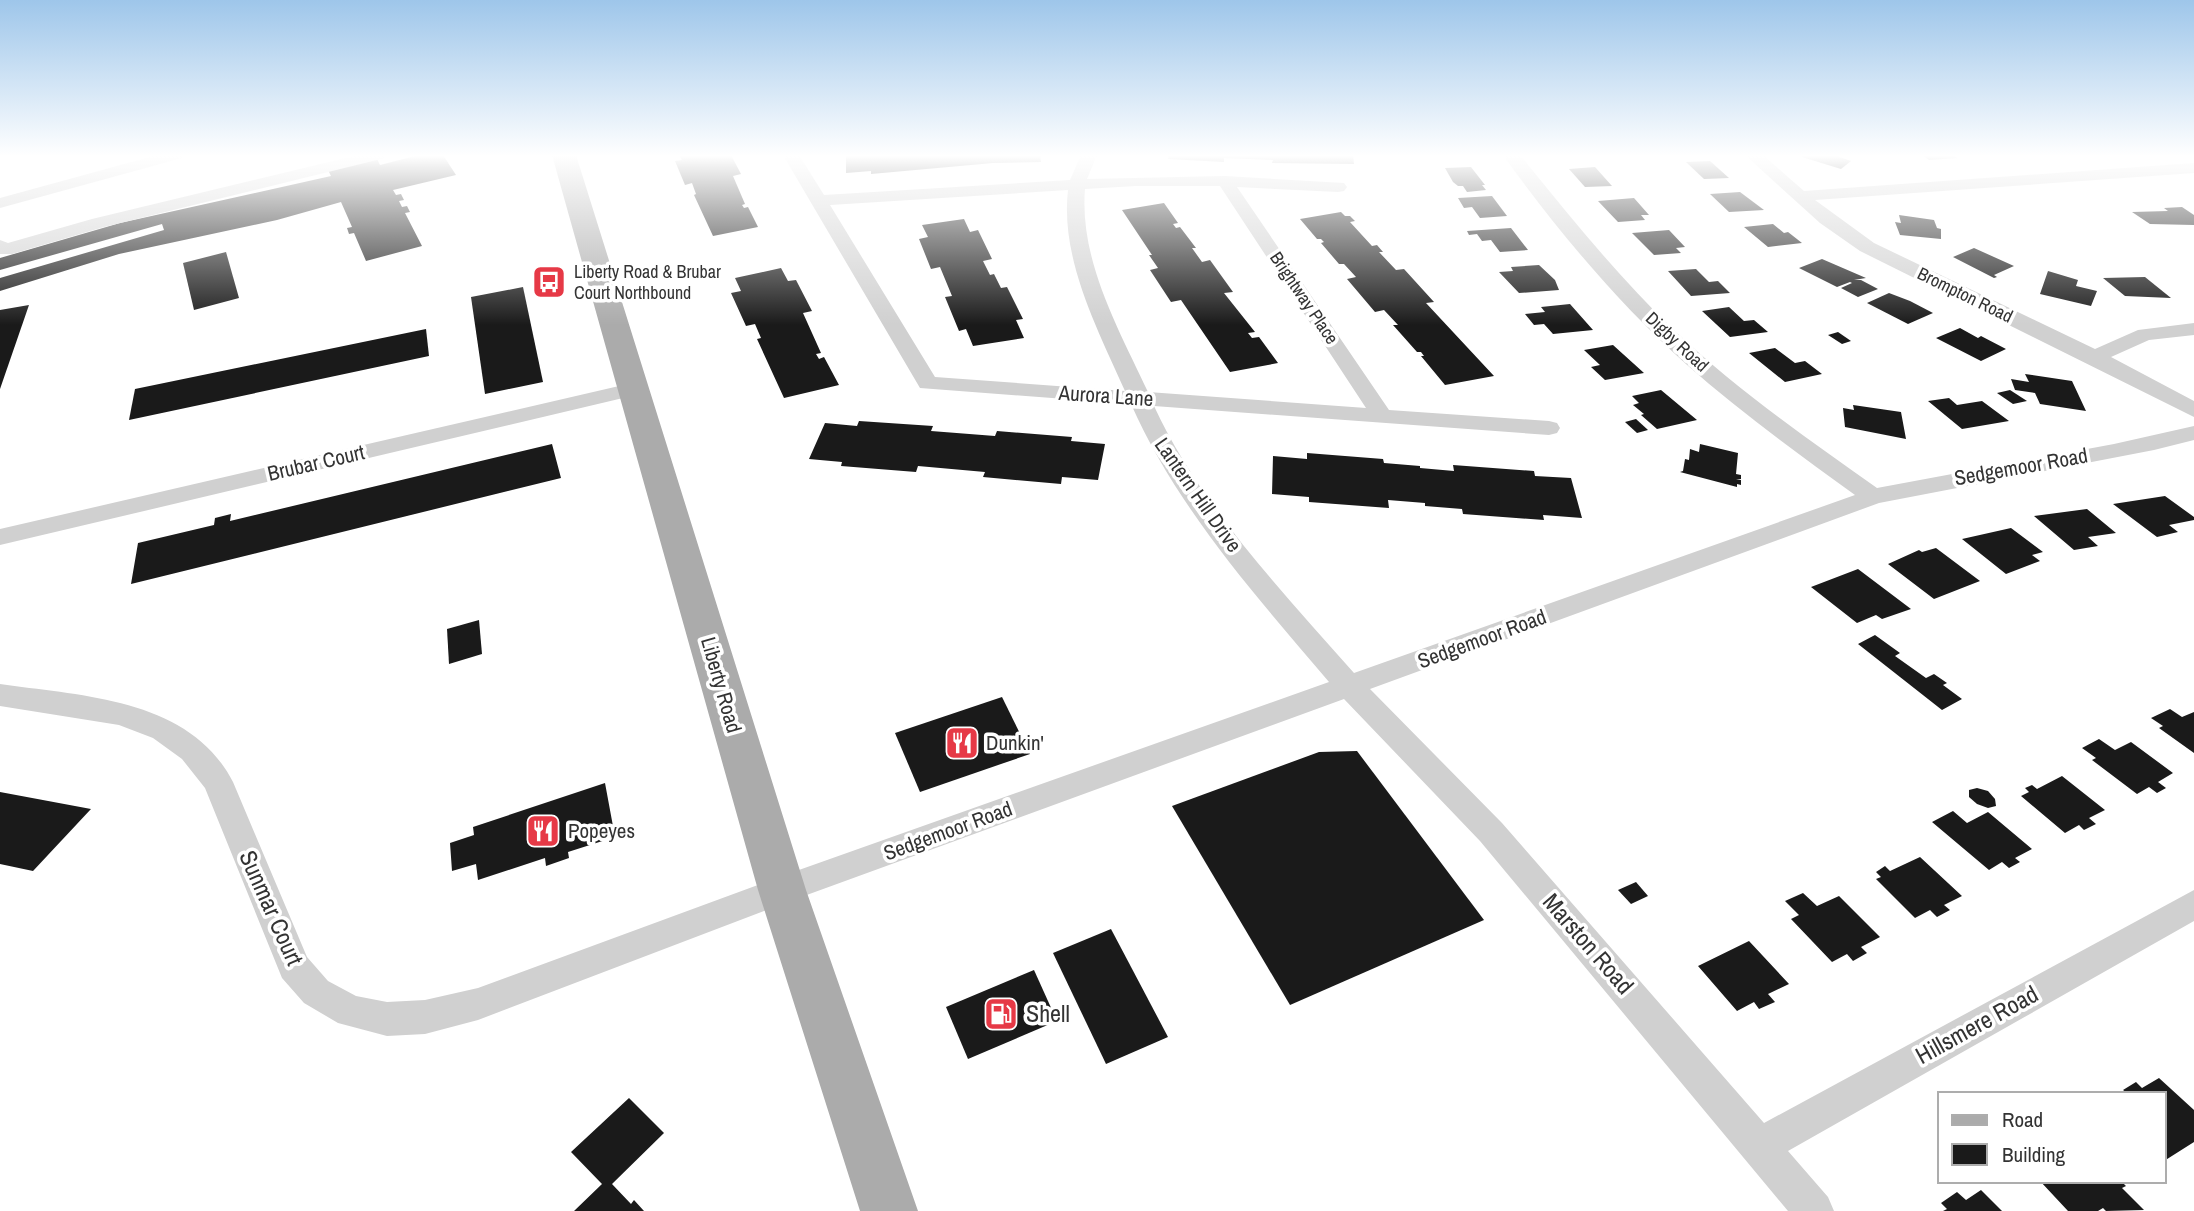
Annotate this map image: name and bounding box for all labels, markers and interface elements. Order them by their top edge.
street label: Brightway Place [1264,247,1345,349]
place label: Liberty Road & Brubar Court Northbound [574,259,721,305]
street label: Brompton Road [1913,261,2017,328]
bus stop icon: Liberty Road & Brubar Court Northbound [530,263,568,301]
street label: Digby Road [1640,306,1714,377]
street label: Aurora Lane [1057,378,1154,413]
street label: Lantern Hill Drive [1148,432,1249,558]
street label: Brubar Court [265,437,367,488]
street label: Sedgemoor Road [1952,441,2090,493]
street label: Sedgemoor Road [1413,602,1550,675]
street label: Liberty Road [694,633,749,736]
restaurant icon: Dunkin' [943,724,981,762]
place label: Dunkin' [986,728,1044,757]
street label: Sedgemoor Road [879,794,1016,867]
restaurant icon: Popeyes [524,812,562,850]
place label: Popeyes [568,816,635,845]
street label: Sunmar Court [232,845,312,971]
street label: Marston Road [1536,886,1641,1000]
street label: Hillsmere Road [1909,977,2044,1071]
fuel station icon: Shell [982,995,1020,1033]
place label: Shell [1026,997,1070,1029]
legend [1938,1092,2166,1183]
text: Road [2002,1105,2043,1134]
text: Building [2002,1140,2066,1169]

